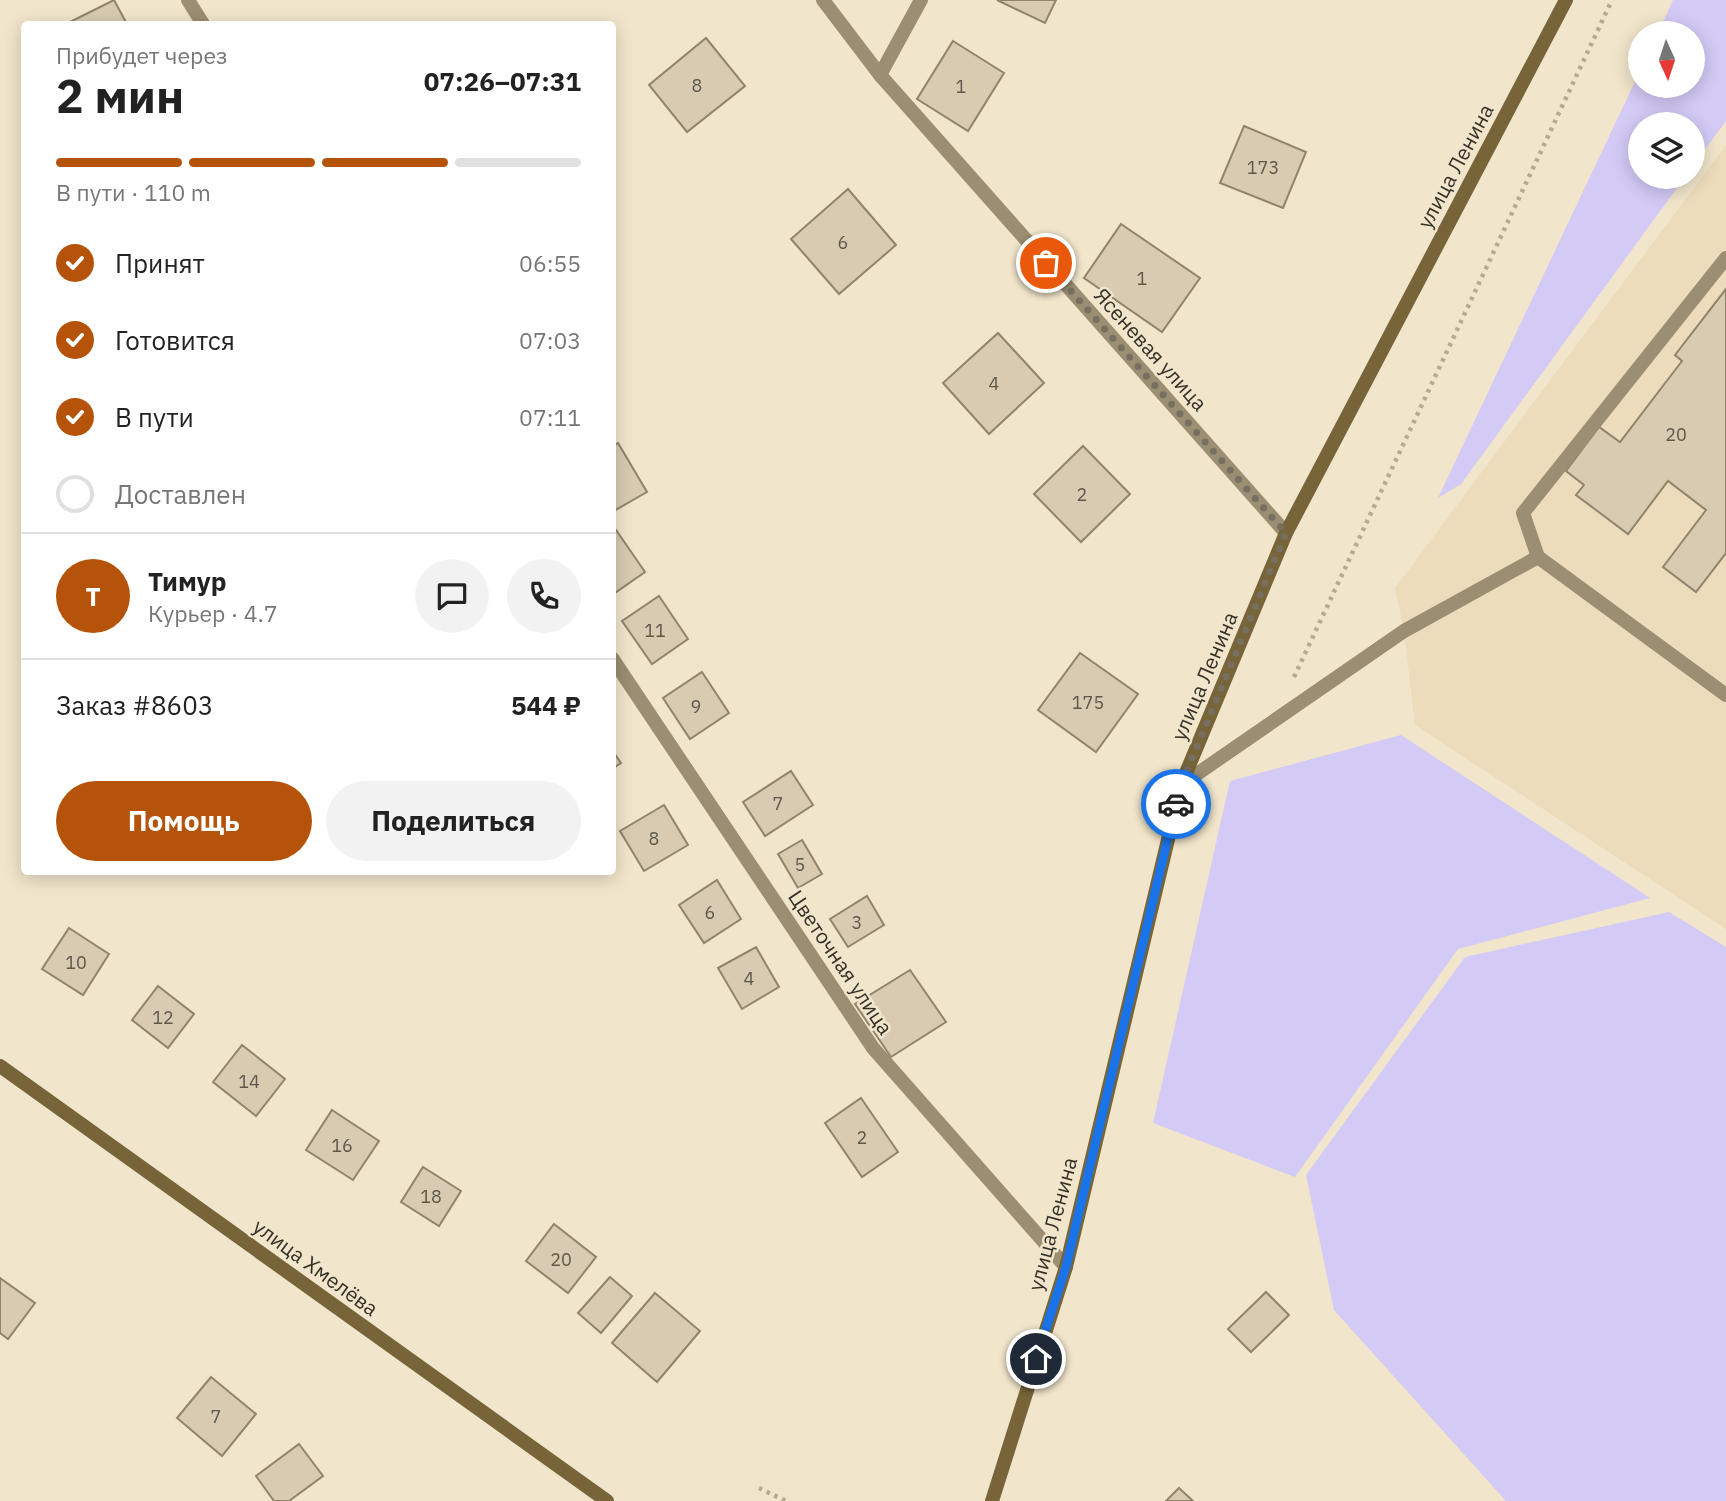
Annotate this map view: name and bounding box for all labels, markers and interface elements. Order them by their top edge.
north arrow [1628,21,1704,98]
map controls [1628,21,1705,189]
text: Прибудет через [56,40,228,70]
text: 07:26–07:31 [424,64,581,98]
text: 2 мин [56,66,184,126]
house number: 8 [692,74,702,97]
house number: 1 [956,75,966,98]
street label: улица Ленина [1410,99,1500,233]
button: layers [1628,112,1705,189]
house number: 173 [1247,156,1279,179]
text: В пути · 110 m [56,177,211,207]
house number: 6 [838,231,848,254]
pin [1016,233,1076,293]
icon: check [56,244,94,282]
icon: bag [1027,244,1065,282]
text: Принят [115,246,205,280]
text: 06:55 [519,248,581,278]
house number: 1 [1137,267,1147,290]
street label: Ясеневая улица [1088,281,1214,417]
icon: check [56,321,94,359]
text: Готовится [115,323,235,357]
text: 07:03 [519,325,581,355]
house number: 4 [989,372,1000,395]
icon: check [56,398,94,436]
text: В пути [115,400,194,434]
text: 07:11 [519,402,581,432]
house number: 20 [1665,423,1687,446]
text: Доставлен [115,477,246,511]
house number: 2 [1077,483,1087,506]
button: chat [415,559,489,633]
button: phone [507,559,581,633]
text: Тимур [148,564,227,598]
text: Т [85,579,101,613]
text: Курьер · 4.7 [148,598,278,628]
street label: улица Ленина [1164,607,1244,745]
house number: 11 [644,619,666,642]
text: Заказ #8603 [56,688,213,722]
text: 544 ₽ [511,688,581,722]
house number: 175 [1072,691,1104,714]
house number: 9 [691,695,701,718]
courier [1141,769,1211,839]
button: Помощь [56,781,312,861]
button: Поделиться [326,781,581,861]
icon: car [1157,785,1195,823]
house number: 7 [773,792,783,815]
house number: 8 [649,827,659,850]
house number: 5 [795,853,805,876]
street label: Цветочная улица [782,884,900,1040]
house number: 6 [705,901,715,924]
house number: 3 [852,911,862,934]
house number: 10 [65,951,87,974]
house number: 4 [744,967,755,990]
house number: 12 [152,1006,174,1029]
house number: 14 [238,1070,260,1093]
house number: 2 [857,1126,867,1149]
house number: 16 [331,1134,353,1157]
street label: улица Ленина [1021,1154,1083,1294]
house number: 18 [420,1185,442,1208]
street label: улица Хмелёва [248,1212,384,1322]
house number: 20 [550,1248,572,1271]
pin [1006,1329,1066,1389]
icon: home [1017,1340,1055,1378]
house number: 7 [211,1405,221,1428]

